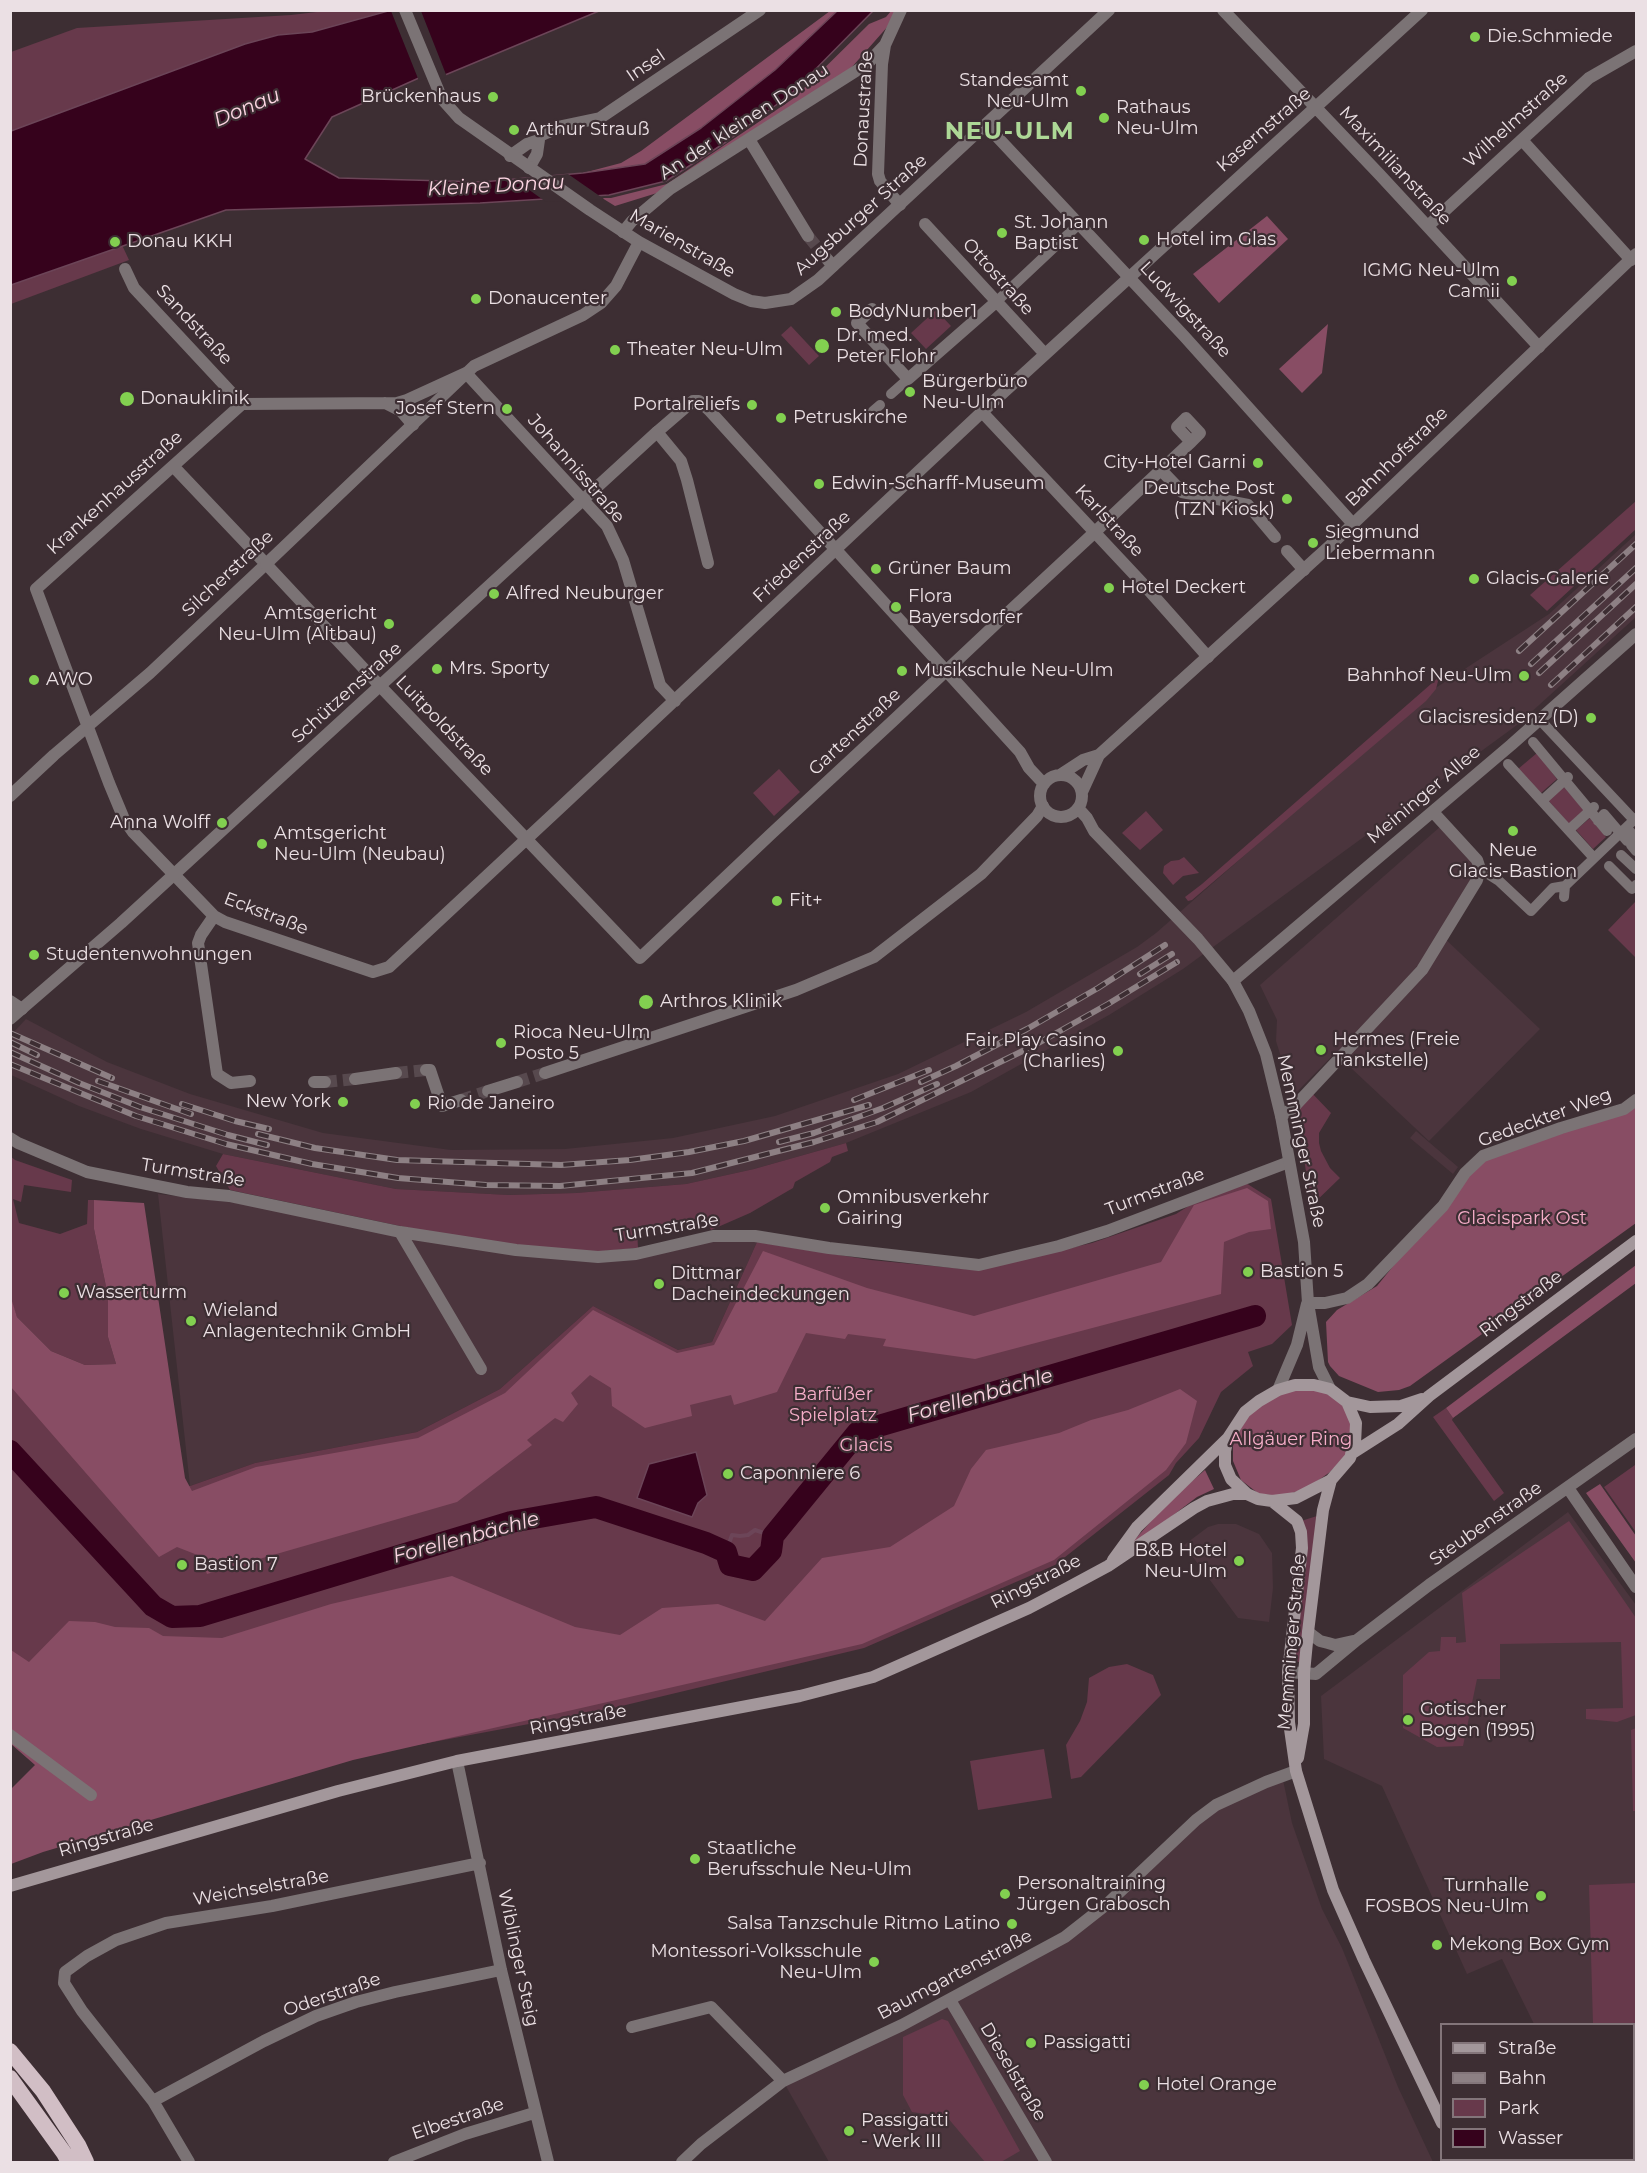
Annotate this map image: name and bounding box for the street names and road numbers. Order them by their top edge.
street label: Insel [623,45,669,87]
street label: Donaustraße [850,50,878,168]
street label: An der kleinen Donau [655,59,833,185]
street label: Wilhelmstraße [1460,68,1572,172]
street label: Kasernstraße [1212,83,1316,177]
street label: Maximilianstraße [1334,102,1456,230]
street label: Augsburger Straße [790,150,932,280]
street label: Marienstraße [625,205,739,283]
street label: Ottostraße [958,234,1038,320]
street label: Ludwigstraße [1135,257,1235,363]
street label: Sandstraße [151,280,237,370]
street label: Bahnhofstraße [1341,403,1453,511]
street label: Johannisstraße [523,410,629,528]
street label: Krankenhausstraße [43,426,187,560]
street label: Karlstraße [1070,480,1148,562]
street label: Friedenstraße [749,506,855,608]
street label: Silcherstraße [178,526,278,622]
street label: Schützenstraße [287,638,407,748]
street label: Luitpoldstraße [391,671,497,781]
street label: Gartenstraße [804,684,906,780]
street label: Meininger Allee [1363,741,1485,849]
street label: Eckstraße [221,888,311,940]
street label: Memminger Straße [1272,1052,1330,1230]
street label: Gedeckter Weg [1475,1084,1615,1152]
street label: Turmstraße [140,1154,246,1192]
street label: Turmstraße [1102,1163,1208,1221]
street label: Turmstraße [614,1209,720,1247]
street label: Ringstraße [1475,1266,1567,1342]
street label: Steubenstraße [1426,1477,1546,1571]
street label: Ringstraße [987,1550,1085,1614]
street label: Memminger Straße [1274,1553,1310,1731]
street label: Ringstraße [528,1700,628,1740]
street label: Ringstraße [56,1814,156,1862]
street label: Weichselstraße [191,1865,331,1911]
street label: Wiblinger Steig [493,1887,543,2029]
street label: Baumgartenstraße [874,1925,1036,2025]
street label: Oderstraße [281,1968,383,2022]
street label: Dieselstraße [975,2019,1051,2125]
street label: Elbestraße [409,2093,507,2145]

